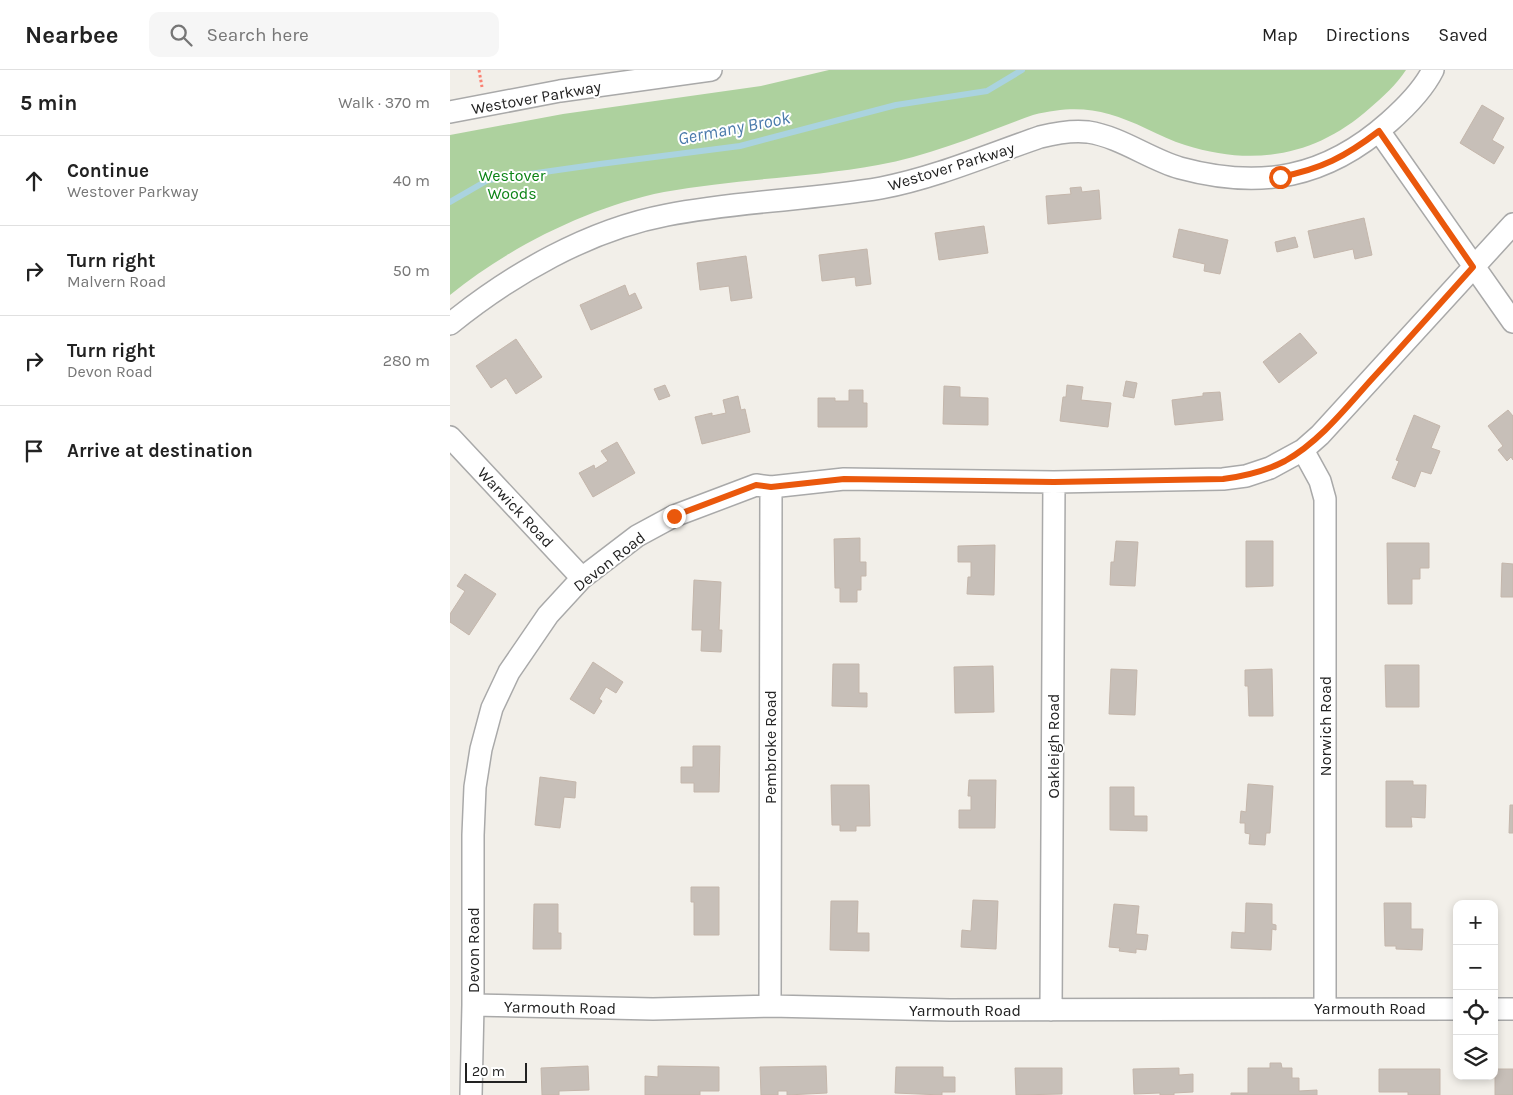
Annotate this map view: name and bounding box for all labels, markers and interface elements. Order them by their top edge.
search box [149,12,499,57]
text: Nearbee [25,21,119,49]
icon: search [167,21,195,49]
text: Search here [207,24,309,46]
text: Map [1262,24,1298,46]
text: Directions [1326,24,1410,46]
text: Saved [1438,24,1488,46]
street label: Westover Parkway [470,77,603,118]
text: 5 min [20,91,77,115]
text: Walk · 370 m [338,93,430,112]
water label: Germany Brook [676,106,793,150]
street label: Westover Parkway [886,138,1017,195]
text: Continue [67,160,149,182]
park label: Westover Woods [478,166,546,203]
route start [1269,166,1292,189]
icon: ahead [20,167,48,195]
text: 40 m [393,171,430,190]
text: Westover Parkway [67,182,198,201]
text: Turn right [67,250,156,272]
icon: right [20,257,48,285]
text: 50 m [393,261,430,280]
text: Malvern Road [67,272,166,291]
text: Turn right [67,340,156,362]
icon: right [20,347,48,375]
text: 280 m [383,351,430,370]
text: Devon Road [67,362,153,381]
icon: arrive [20,437,48,465]
text: Arrive at destination [67,440,253,462]
street label: Warwick Road [474,463,558,551]
route end [663,505,686,528]
street label: Devon Road [570,527,649,595]
street label: Norwich Road [1316,676,1335,776]
street label: Pembroke Road [761,690,780,804]
street label: Oakleigh Road [1044,694,1063,798]
map controls [1453,900,1498,1080]
button: + [1453,900,1498,945]
street label: Devon Road [464,907,483,993]
button: − [1453,945,1498,990]
button: locate [1453,990,1498,1035]
street label: Yarmouth Road [504,997,616,1018]
street label: Yarmouth Road [1314,999,1426,1018]
street label: Yarmouth Road [909,1001,1021,1020]
button: layers [1453,1035,1498,1080]
scale bar [465,1060,528,1083]
text: 20 m [472,1063,505,1080]

